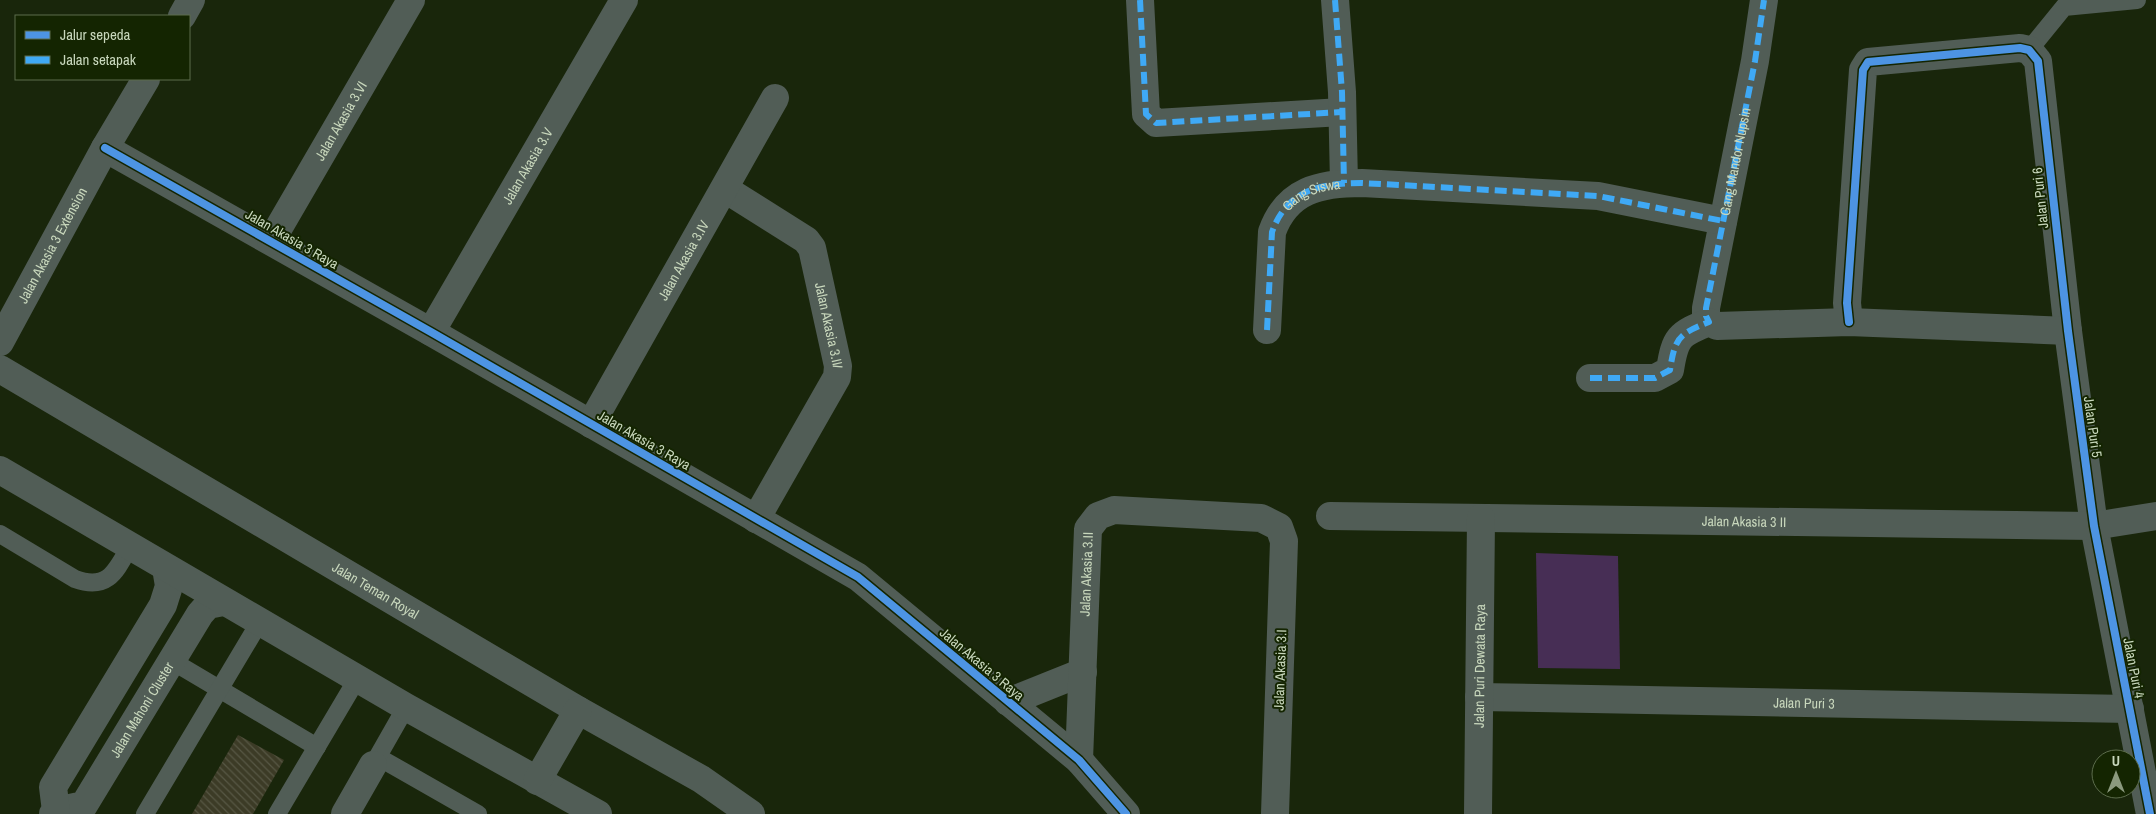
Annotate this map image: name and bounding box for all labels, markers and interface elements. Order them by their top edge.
legend [15,15,190,80]
text: Jalur sepeda [60,24,131,45]
text: Jalan setapak [60,49,137,70]
street label: Jalan Akasia 3.VI [311,78,371,164]
street label: Gang Mandor Nupsin [1716,106,1755,217]
street label: Jalan Akasia 3.V [498,124,557,208]
street label: Jalan Puri 6 [2028,167,2052,229]
street label: Gang Siswa [1278,175,1342,215]
street label: Jalan Akasia 3 Extension [14,184,91,306]
street label: Jalan Akasia 3 Raya [242,205,342,273]
street label: Jalan Akasia 3.IV [654,217,713,303]
street label: Jalan Akasia 3.III [811,281,847,369]
street label: Jalan Puri 5 [2080,395,2106,459]
street label: Jalan Akasia 3 Raya [594,406,694,474]
street label: Jalan Akasia 3 II [1702,512,1786,531]
street label: Jalan Akasia 3.II [1076,532,1097,617]
street label: Jalan Teman Royal [329,558,422,623]
street label: Jalan Puri Dewata Raya [1470,603,1489,728]
street label: Jalan Akasia 3 Raya [936,623,1028,705]
street label: Jalan Akasia 3.I [1270,629,1290,711]
street label: Jalan Puri 4 [2119,636,2149,700]
street label: Jalan Mahoni Cluster [106,659,178,761]
street label: Jalan Puri 3 [1773,693,1835,713]
north arrow [2091,749,2141,799]
text: U [2112,752,2120,770]

